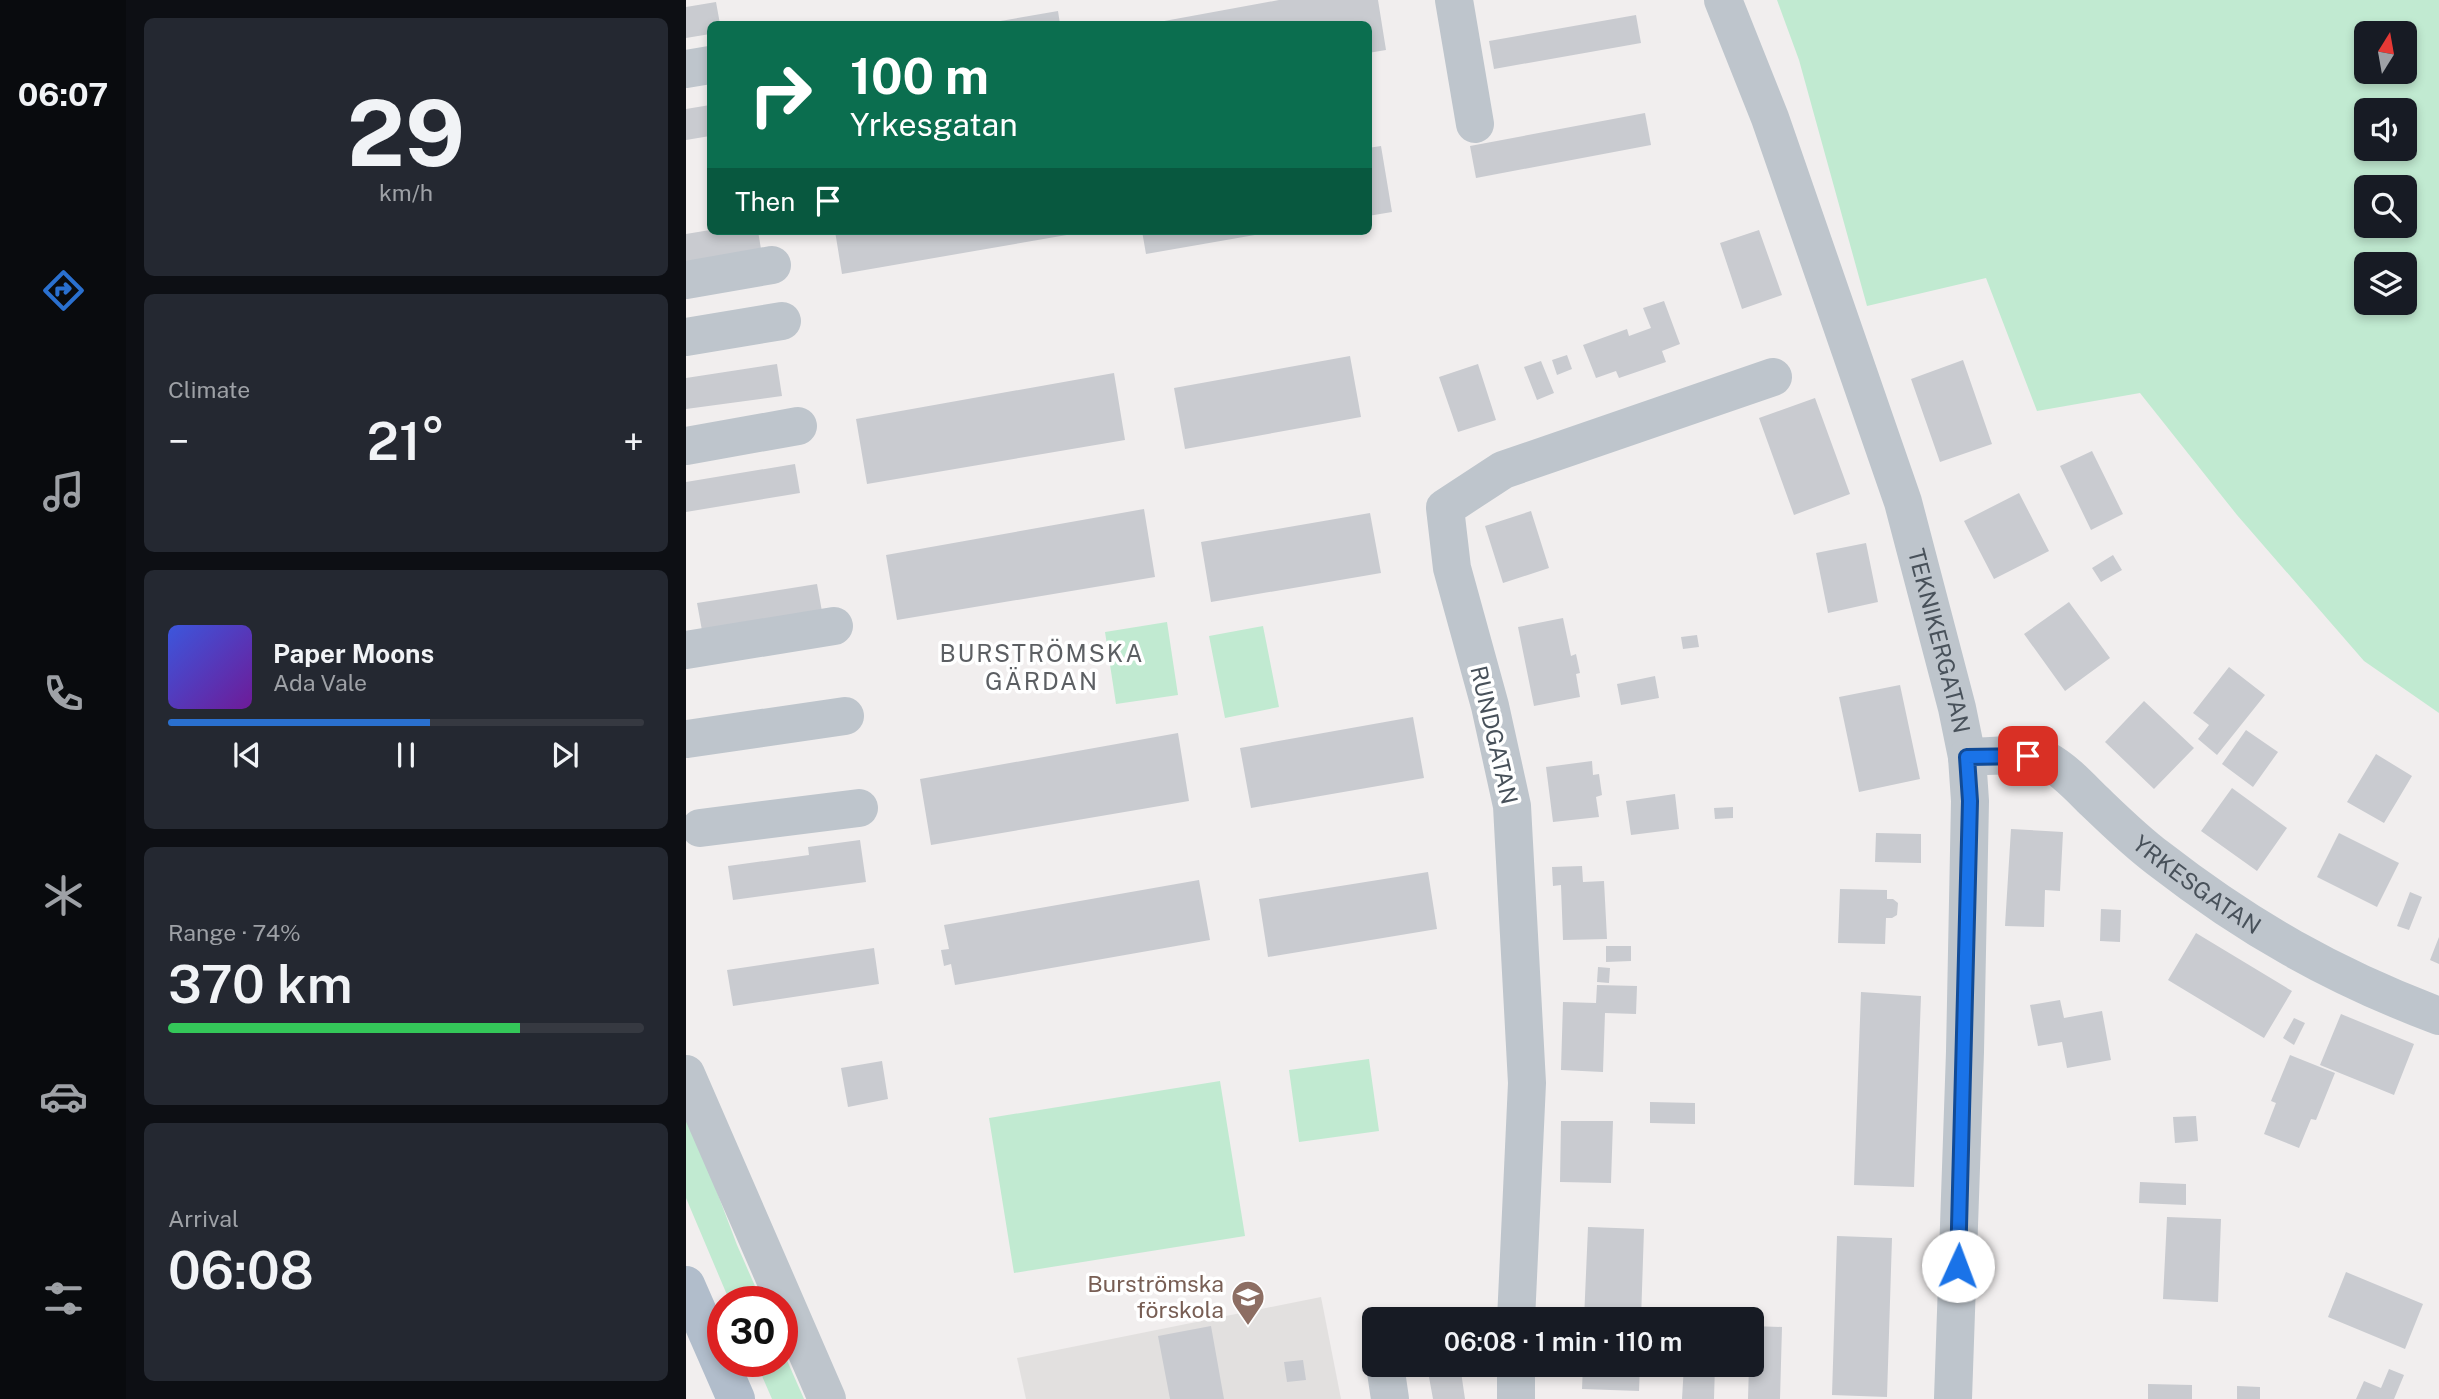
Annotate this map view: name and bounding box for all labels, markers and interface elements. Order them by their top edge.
north arrow [2354,21,2417,84]
map controls [2354,21,2417,315]
text: 100 m [850,47,989,105]
icon: right [735,49,826,140]
text: 06:07 [18,76,108,113]
text: 29 [347,80,465,186]
button: sound [2354,98,2417,161]
text: Yrkesgatan [850,106,1018,143]
button: search [2354,175,2417,238]
text: km/h [379,179,433,206]
icon: arrive [809,182,847,220]
text: Then [735,186,795,217]
button: layers [2354,252,2417,315]
icon: directions [39,266,88,315]
text: Climate [168,376,250,403]
text: 21° [367,411,445,472]
text: − [168,419,189,464]
text: + [623,419,644,464]
icon: music [39,467,88,516]
street label: TEKNIKERGATAN [1903,546,1976,736]
text: Paper Moons [273,638,434,669]
district label: BURSTRÖMSKA GÄRDAN [939,638,1145,695]
street label: RUNDGATAN [1465,663,1524,807]
icon: phone [39,669,88,718]
text: Ada Vale [273,669,367,696]
pin [1998,726,2058,786]
icon: previous [228,736,266,774]
icon: pause [387,736,425,774]
icon: next [546,736,584,774]
icon: arrive [2009,737,2047,775]
street label: YRKESGATAN [2128,829,2266,939]
icon: climate [39,871,88,920]
text: Range · 74% [168,919,301,946]
text: 370 km [168,954,353,1015]
icon: car [39,1072,88,1121]
text: Arrival [168,1205,239,1232]
position arrow [1921,1229,1995,1303]
text: 06:08 [168,1240,314,1301]
place label: Burströmska förskola [1087,1270,1224,1323]
icon: filters [39,1274,88,1323]
school or university icon: Burströmska förskola [1229,1278,1267,1327]
speed limit sign: 30 [707,1286,798,1377]
text: 06:08 · 1 min · 110 m [1444,1326,1682,1357]

